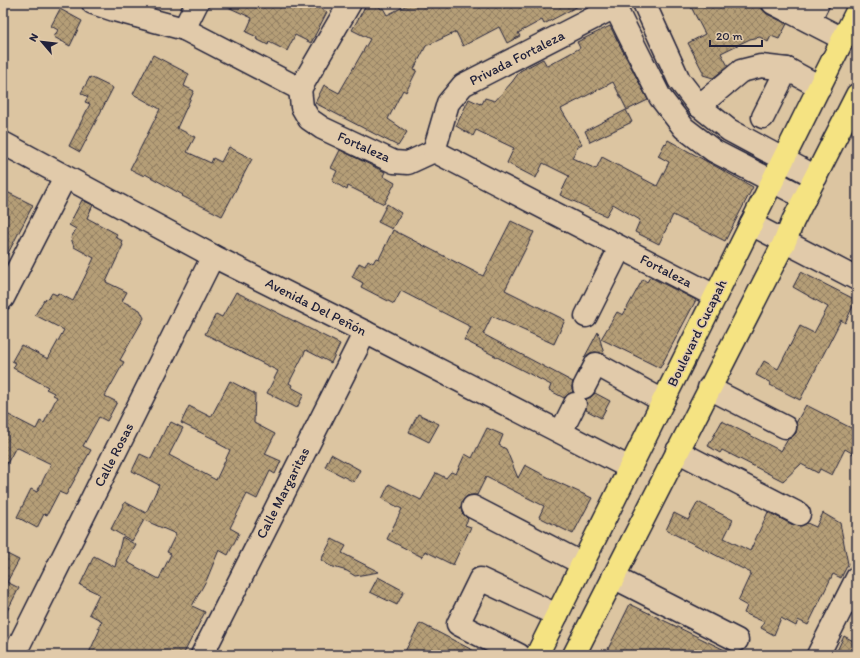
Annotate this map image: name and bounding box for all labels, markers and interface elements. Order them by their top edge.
north arrow [22,22,62,62]
scale bar [710,22,762,48]
street label: Privada Fortaleza [467,26,568,89]
text: 20 m [716,29,743,43]
text: N [26,31,41,44]
street label: Fortaleza [335,128,394,166]
street label: Fortaleza [637,251,695,292]
street label: Avenida Del Peñón [263,274,370,340]
street label: Boulevard Cucapah [664,276,731,389]
street label: Calle Rosas [91,420,137,490]
street label: Calle Margaritas [253,444,313,542]

